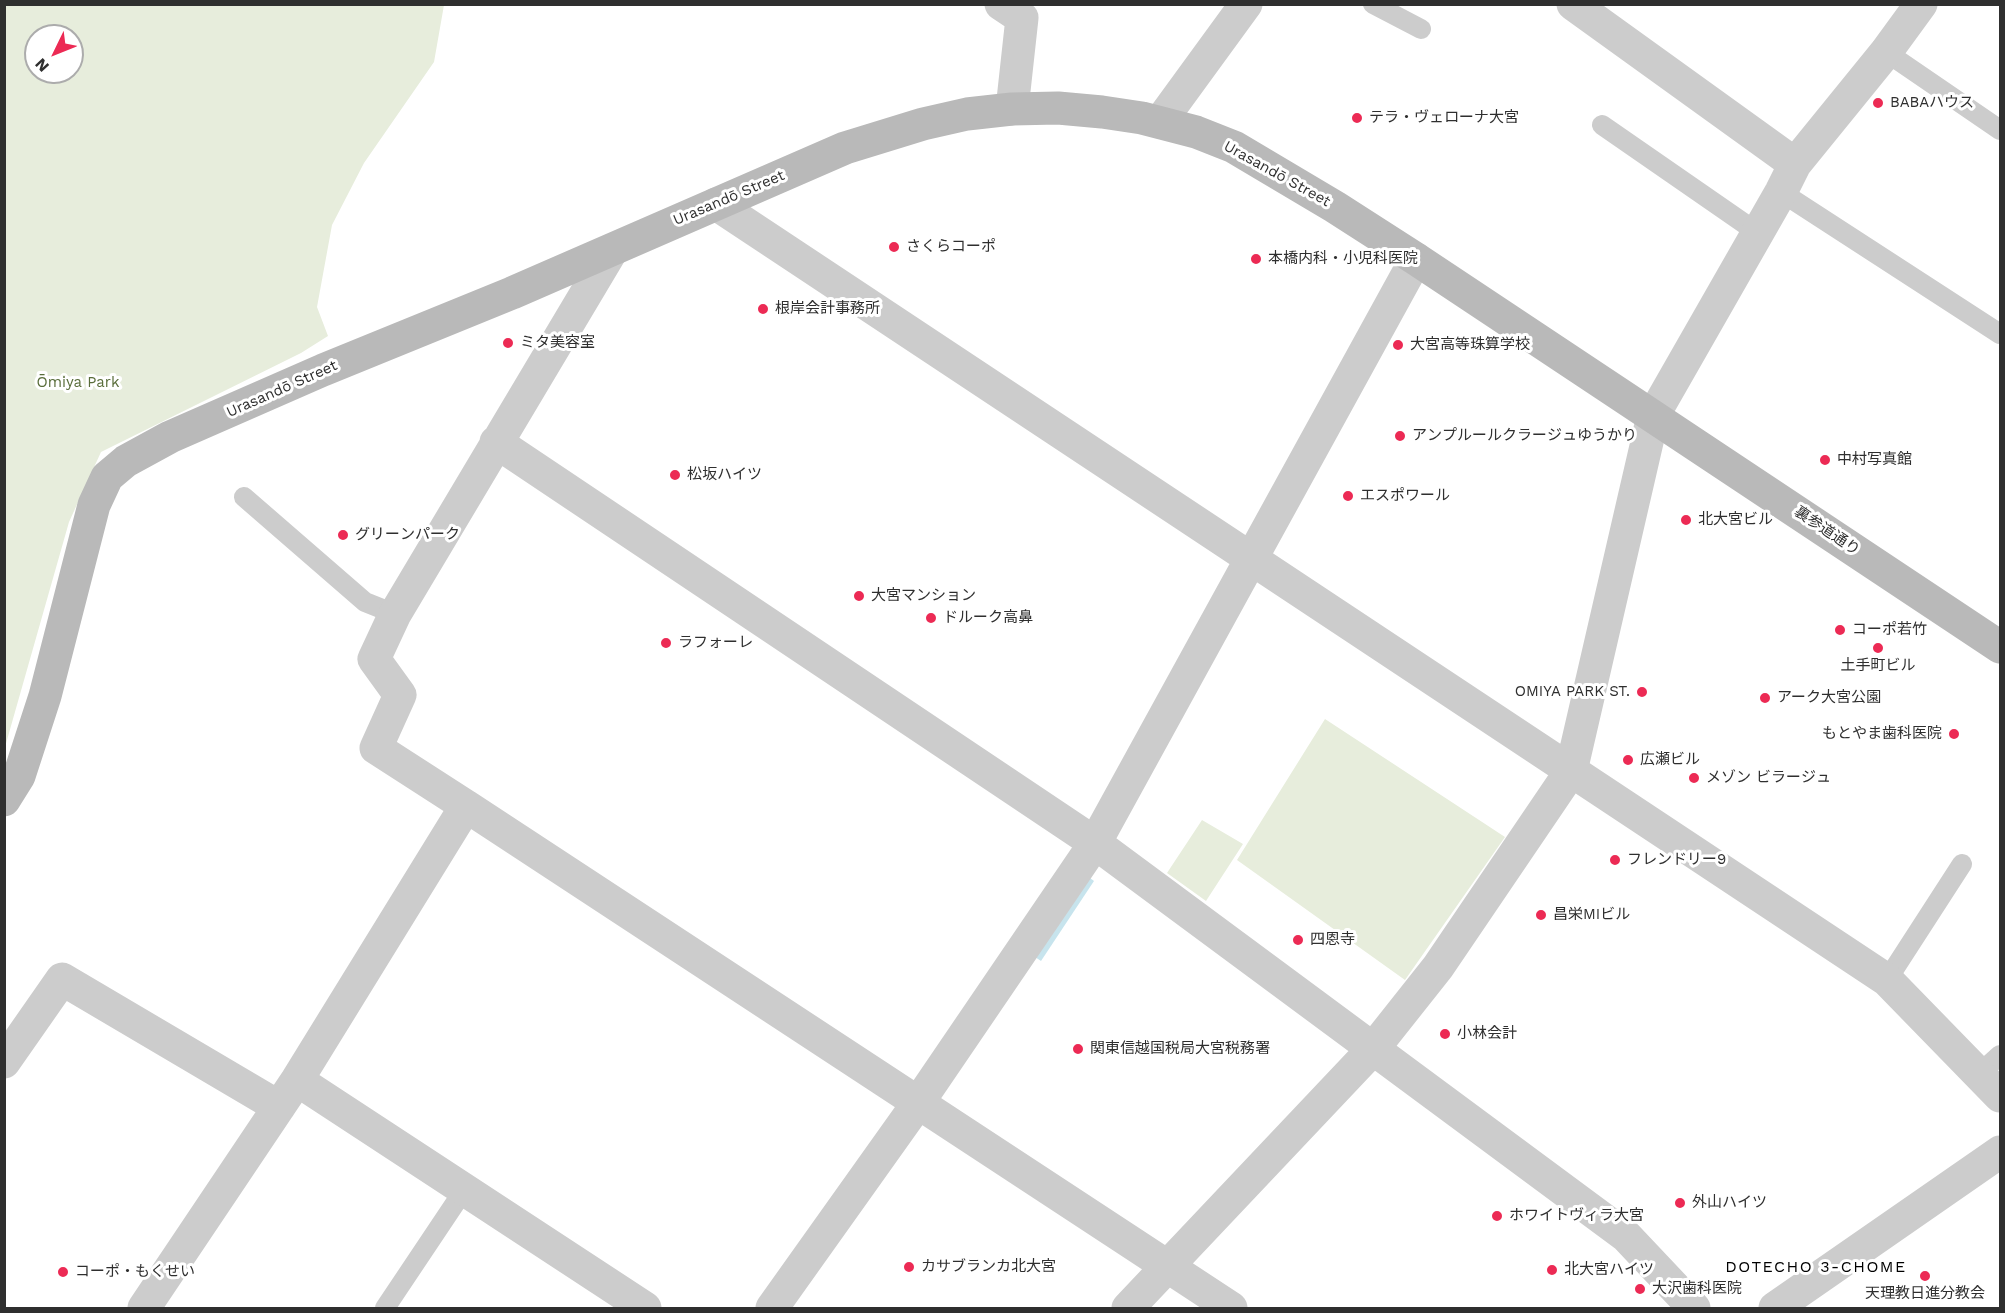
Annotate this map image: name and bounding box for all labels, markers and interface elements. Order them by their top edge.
north arrow [24,24,84,84]
text: N [31,54,53,76]
place label: BABAハウス [1890,94,1974,112]
marker: BABAハウス [1871,96,1885,110]
place label: テラ・ヴェローナ大宮 [1369,109,1519,127]
marker: テラ・ヴェローナ大宮 [1350,111,1364,125]
street label: Urasandō Street [1220,137,1334,211]
street label: Urasandō Street [671,166,787,230]
place label: さくらコーポ [906,238,996,256]
marker: さくらコーポ [887,240,901,254]
place label: 本橋内科・小児科医院 [1268,250,1418,268]
marker: 本橋内科・小児科医院 [1249,252,1263,266]
place label: 根岸会計事務所 [775,300,880,318]
marker: 根岸会計事務所 [756,302,770,316]
place label: ミタ美容室 [520,334,595,352]
marker: ミタ美容室 [501,336,515,350]
place label: 大宮高等珠算学校 [1410,336,1530,354]
marker: 大宮高等珠算学校 [1391,338,1405,352]
street label: Urasandō Street [224,357,340,421]
park label: Ōmiya Park [37,374,119,392]
place label: アンプルールクラージュゆうかり [1412,427,1637,445]
marker: アンプルールクラージュゆうかり [1393,429,1407,443]
place label: 中村写真館 [1837,451,1912,469]
marker: 中村写真館 [1818,453,1832,467]
place label: 松坂ハイツ [687,466,762,484]
marker: 松坂ハイツ [668,468,682,482]
place label: エスポワール [1360,487,1450,505]
marker: エスポワール [1341,489,1355,503]
street label: 裏参道通り [1791,503,1863,559]
place label: 北大宮ビル [1698,511,1773,529]
marker: 北大宮ビル [1679,513,1693,527]
place label: グリーンパーク [355,526,460,544]
marker: グリーンパーク [336,528,350,542]
place label: 大宮マンション [871,587,976,605]
marker: 大宮マンション [852,589,866,603]
place label: ドルーク高鼻 [943,609,1033,627]
marker: ドルーク高鼻 [924,611,938,625]
place label: コーポ若竹 [1852,621,1927,639]
marker: コーポ若竹 [1833,623,1847,637]
place label: ラフォーレ [678,634,753,652]
marker: ラフォーレ [659,636,673,650]
marker: 土手町ビル [1871,641,1885,655]
place label: 土手町ビル [1841,657,1915,675]
place label: OMIYA PARK ST. [1515,683,1630,701]
marker: OMIYA PARK ST. [1635,685,1649,699]
place label: アーク大宮公園 [1777,689,1881,707]
marker: アーク大宮公園 [1758,691,1772,705]
place label: もとやま歯科医院 [1822,725,1942,743]
marker: もとやま歯科医院 [1947,727,1961,741]
place label: 広瀬ビル [1640,751,1700,769]
marker: 広瀬ビル [1621,753,1635,767]
place label: メゾン ビラージュ [1706,769,1831,787]
marker: メゾン ビラージュ [1687,771,1701,785]
place label: フレンドリー9 [1627,851,1726,869]
marker: フレンドリー9 [1608,853,1622,867]
place label: 昌栄MIビル [1553,906,1630,924]
marker: 昌栄MIビル [1534,908,1548,922]
place label: 四恩寺 [1310,931,1355,949]
marker: 四恩寺 [1291,933,1305,947]
place label: 小林会計 [1457,1025,1517,1043]
marker: 小林会計 [1438,1027,1452,1041]
place label: 関東信越国税局大宮税務署 [1090,1040,1270,1058]
marker: 関東信越国税局大宮税務署 [1071,1042,1085,1056]
place label: 外山ハイツ [1692,1194,1767,1212]
marker: 外山ハイツ [1673,1196,1687,1210]
place label: ホワイトヴィラ大宮 [1509,1207,1644,1225]
marker: ホワイトヴィラ大宮 [1490,1209,1504,1223]
district label: DOTECHO 3-CHOME [1725,1257,1907,1277]
place label: カサブランカ北大宮 [921,1258,1056,1276]
marker: カサブランカ北大宮 [902,1260,916,1274]
place label: 北大宮ハイツ [1564,1261,1654,1279]
place label: コーポ・もくせい [75,1263,195,1281]
marker: 北大宮ハイツ [1545,1263,1559,1277]
marker: コーポ・もくせい [56,1265,70,1279]
marker: 天理教日進分教会 [1918,1269,1932,1283]
place label: 大沢歯科医院 [1652,1280,1742,1298]
marker: 大沢歯科医院 [1633,1282,1647,1296]
place label: 天理教日進分教会 [1865,1285,1985,1303]

